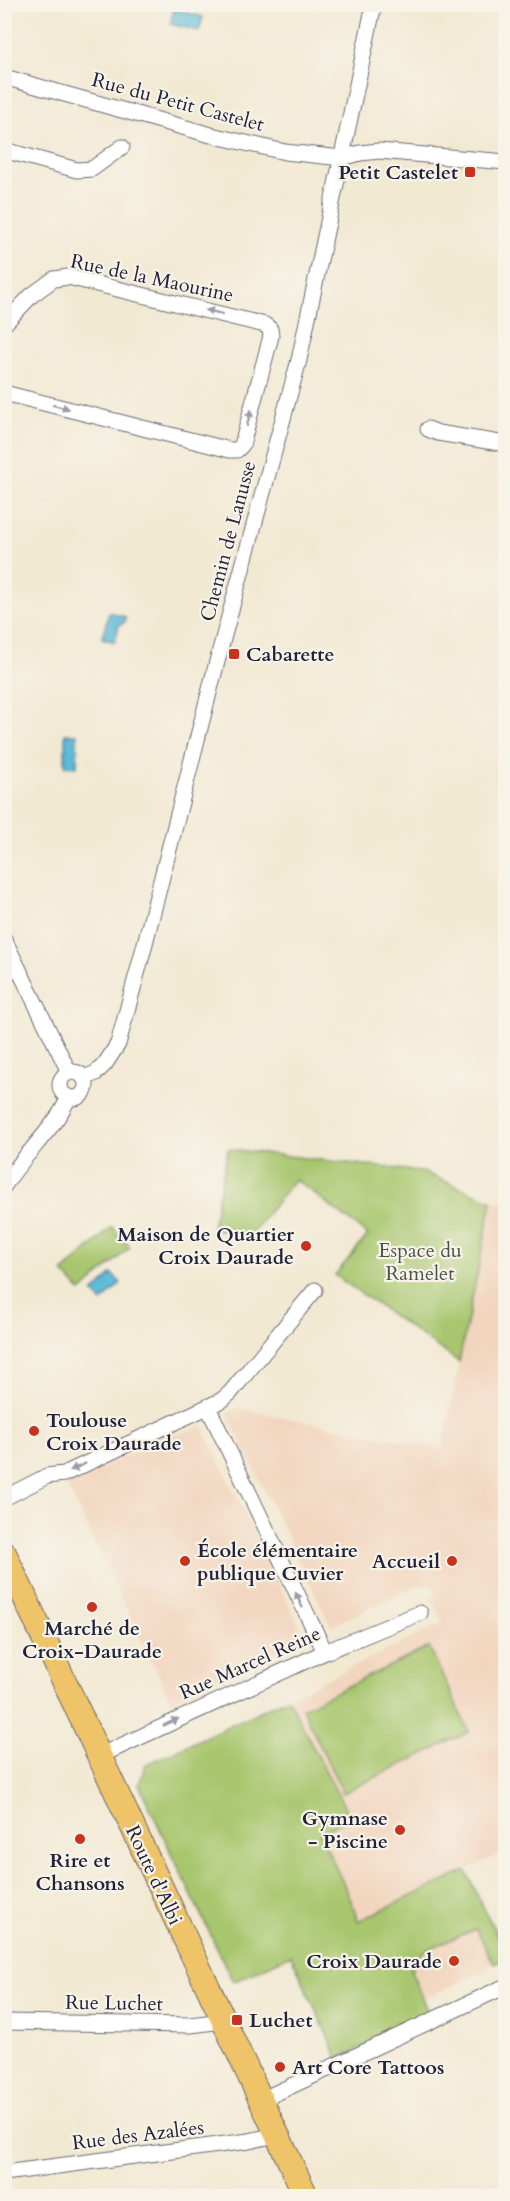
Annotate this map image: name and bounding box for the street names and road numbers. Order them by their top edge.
street label: Rue du Petit Castelet [89,66,268,138]
street label: Rue de la Maourine [68,248,236,308]
street label: Chemin de Lanusse [194,458,262,624]
street label: Rue Marcel Reine [175,1620,325,1706]
street label: Route d'Albi [119,1821,189,1930]
street label: Rue Luchet [65,1989,164,2017]
street label: Rue des Azalées [70,2114,206,2156]

